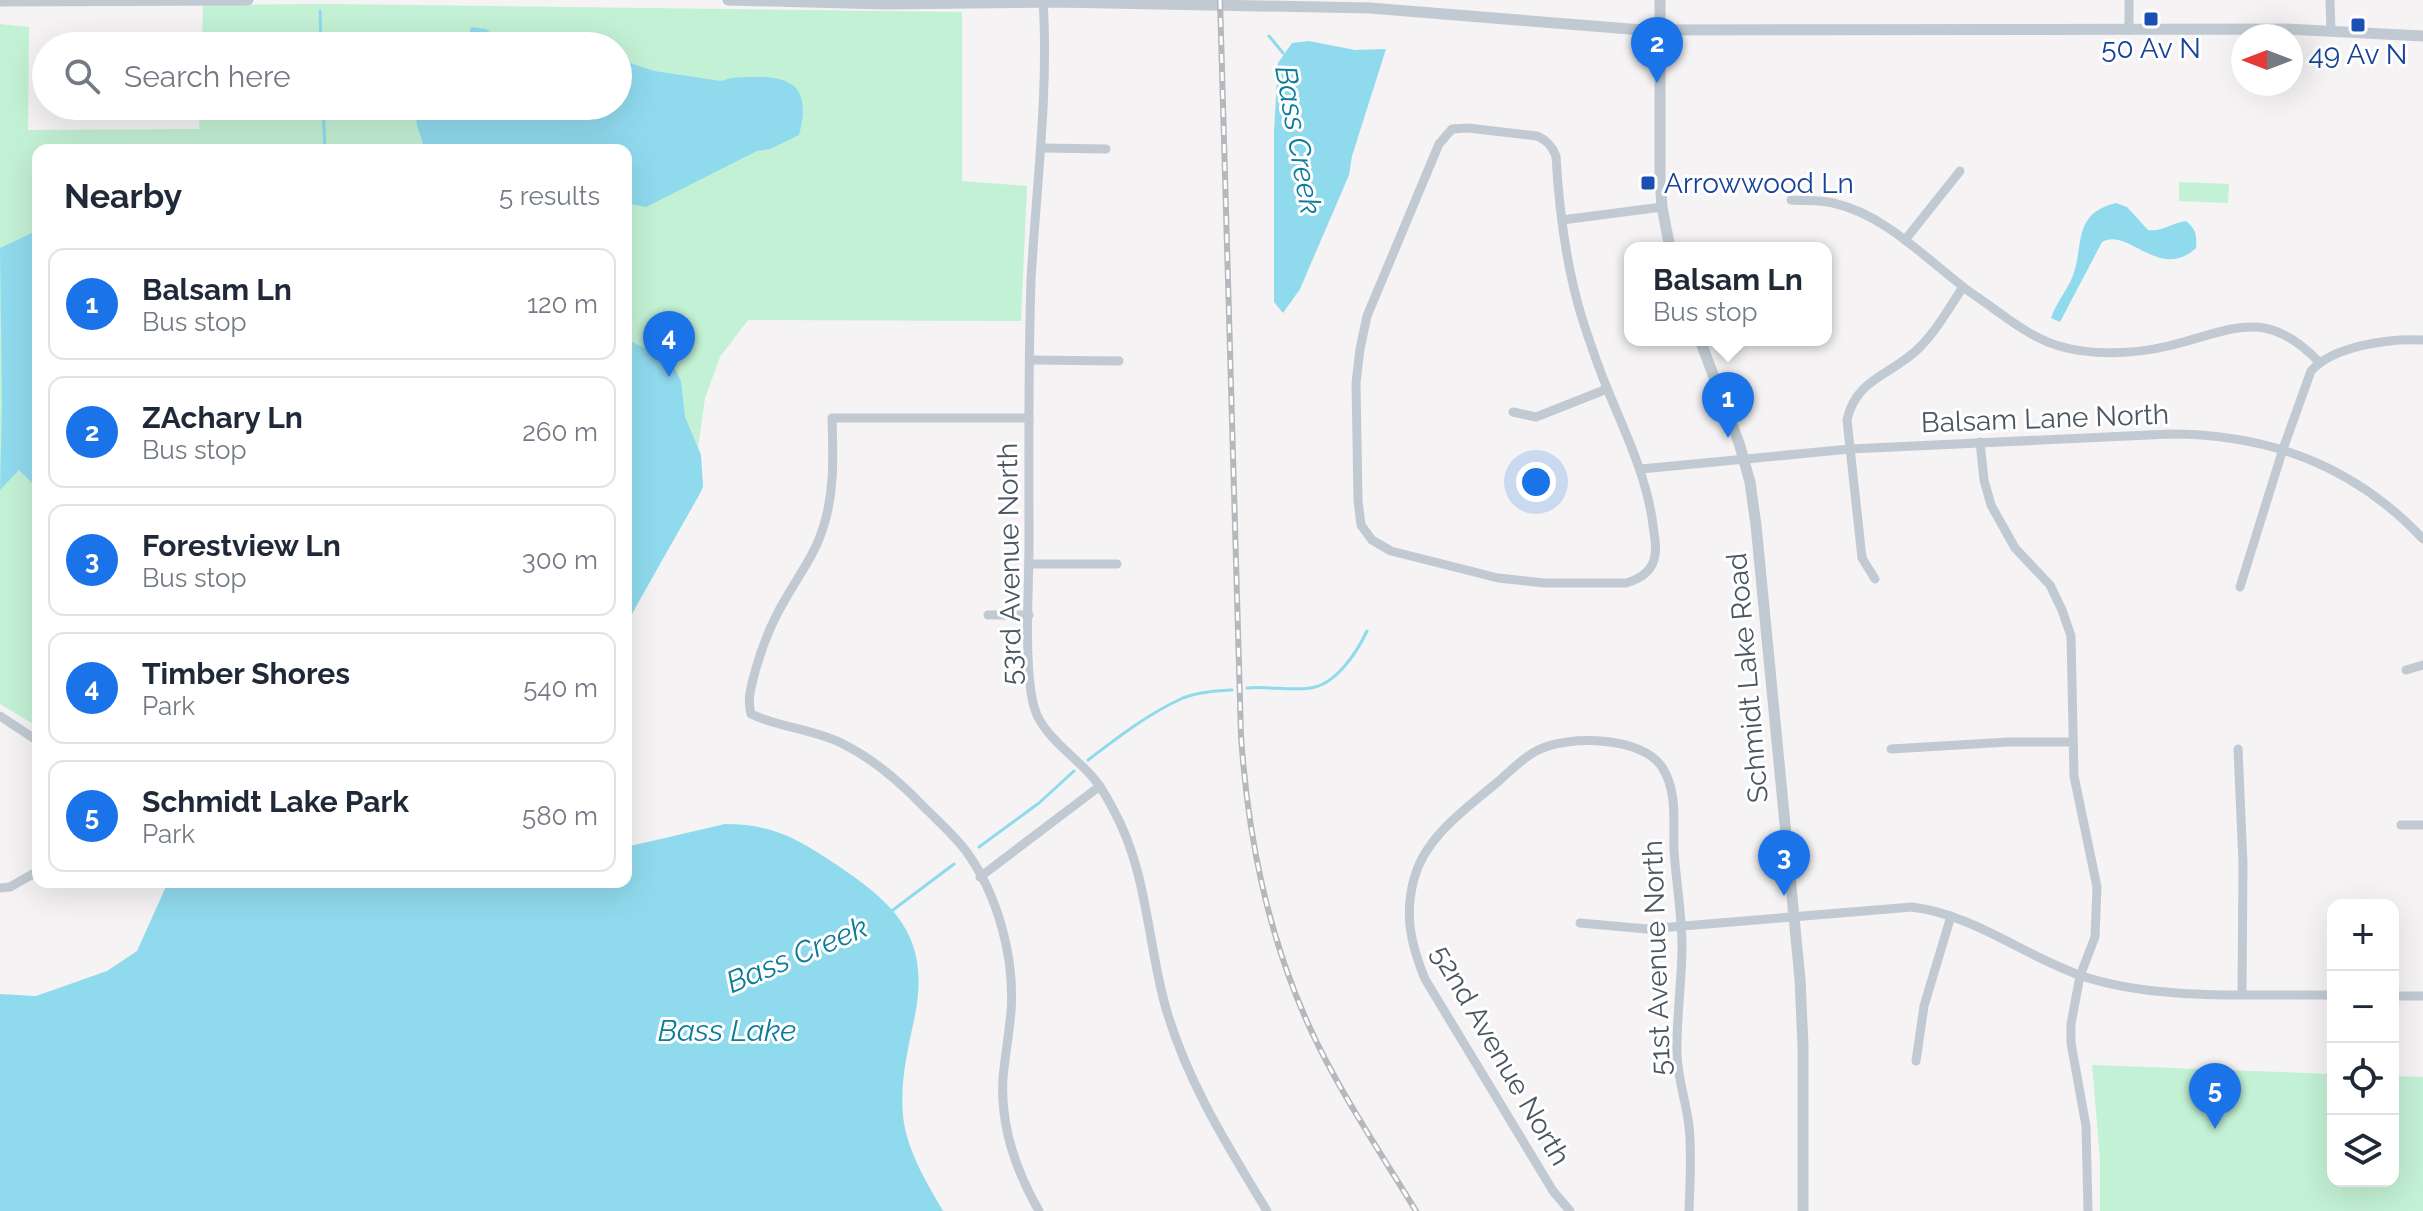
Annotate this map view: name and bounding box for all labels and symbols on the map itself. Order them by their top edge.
marker: 50 Av N [2142,10,2160,28]
marker: 49 Av N [2349,16,2367,34]
pin: 2 [1631,17,1683,83]
north arrow [2231,24,2303,96]
place label: 50 Av N [2101,32,2201,65]
place label: 49 Av N [2309,38,2407,71]
water label: Bass Creek [1268,63,1329,217]
place label: Arrowwood Ln [1664,167,1854,200]
marker: Arrowwood Ln [1639,174,1657,192]
pin: 4 [643,311,695,377]
pin: 1 [1702,372,1754,438]
street label: Balsam Lane North [1920,398,2170,439]
street label: 53rd Avenue North [991,443,1028,685]
your location [1516,462,1556,502]
street label: Schmidt Lake Road [1720,552,1775,804]
pin: 3 [1758,830,1810,896]
street label: 51st Avenue North [1636,840,1677,1076]
water label: Bass Creek [721,909,873,1000]
street label: 52nd Avenue North [1424,939,1577,1171]
water label: Bass Lake [658,1013,796,1048]
pin: 5 [2189,1063,2241,1129]

